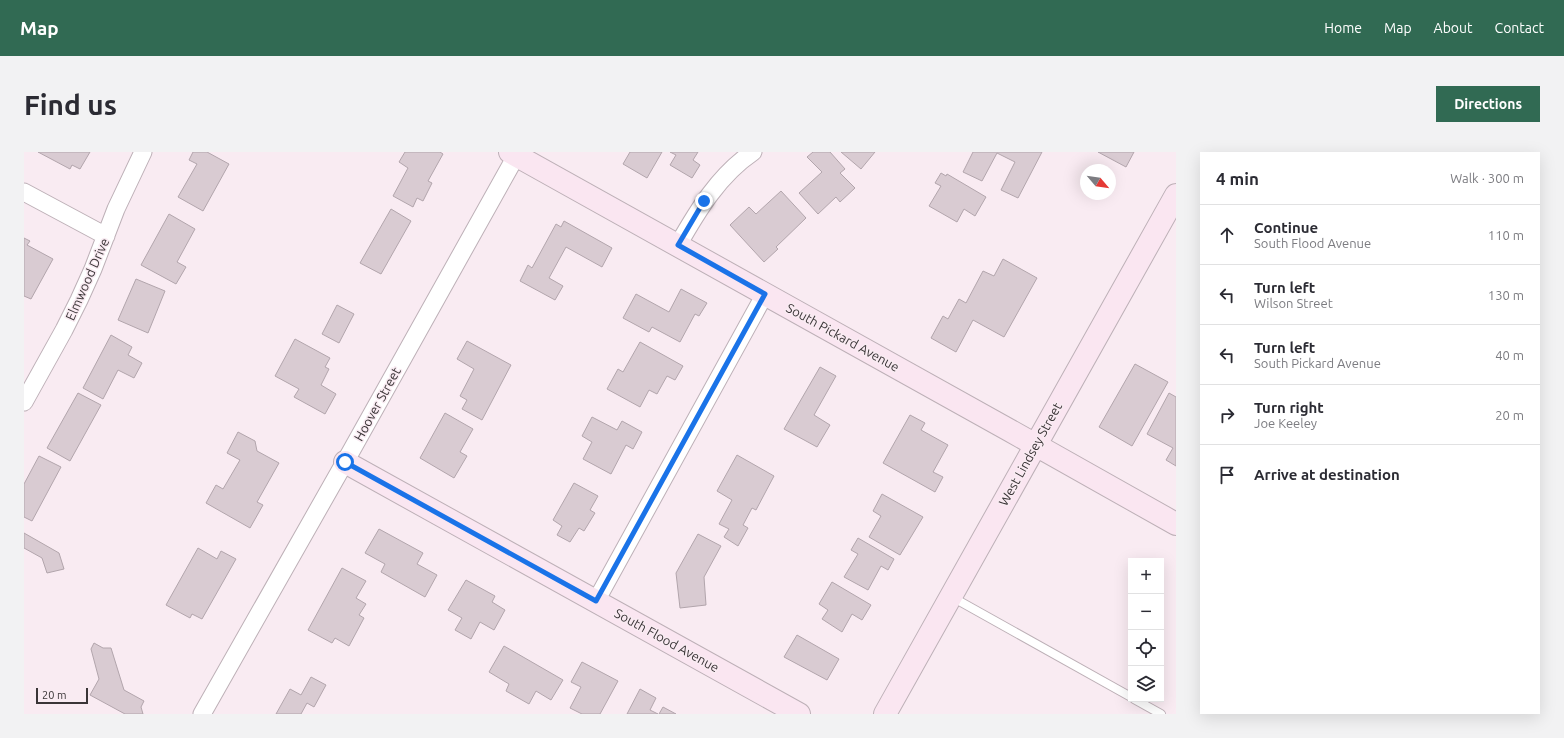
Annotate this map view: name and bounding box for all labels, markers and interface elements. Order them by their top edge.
text: Map [20,17,59,39]
text: Home [1324,20,1362,36]
text: Map [1384,20,1412,36]
text: About [1434,20,1473,36]
text: Contact [1495,20,1544,36]
button: Directions [1436,86,1540,122]
text: Find us [24,89,117,120]
north arrow [1080,164,1116,200]
text: 4 min [1216,169,1259,188]
text: Walk · 300 m [1450,171,1524,185]
route end [695,192,713,210]
text: Continue [1254,219,1318,236]
icon: ahead [1216,224,1238,246]
text: 110 m [1488,228,1524,242]
street label: Elmwood Drive [63,236,111,322]
text: South Flood Avenue [1254,236,1371,250]
text: Turn left [1254,279,1315,296]
icon: left [1216,284,1238,306]
text: 130 m [1488,288,1524,302]
text: Wilson Street [1254,296,1333,310]
street label: South Pickard Avenue [784,300,902,374]
text: Turn left [1254,339,1315,356]
icon: left [1216,344,1238,366]
text: 40 m [1495,348,1524,362]
text: South Pickard Avenue [1254,356,1381,370]
street label: Hoover Street [351,365,403,443]
text: Turn right [1254,399,1324,416]
street label: West Lindsey Street [996,400,1064,508]
icon: right [1216,404,1238,426]
text: 20 m [1495,408,1524,422]
text: Joe Keeley [1254,416,1317,430]
route start [336,453,354,471]
icon: arrive [1216,464,1238,486]
text: Arrive at destination [1254,466,1400,483]
map controls [1128,558,1164,702]
button: + [1128,558,1164,594]
button: − [1128,594,1164,630]
street label: South Flood Avenue [612,605,722,675]
button: locate [1128,630,1164,666]
button: layers [1128,666,1164,702]
scale bar [36,686,88,705]
text: 20 m [42,689,66,701]

